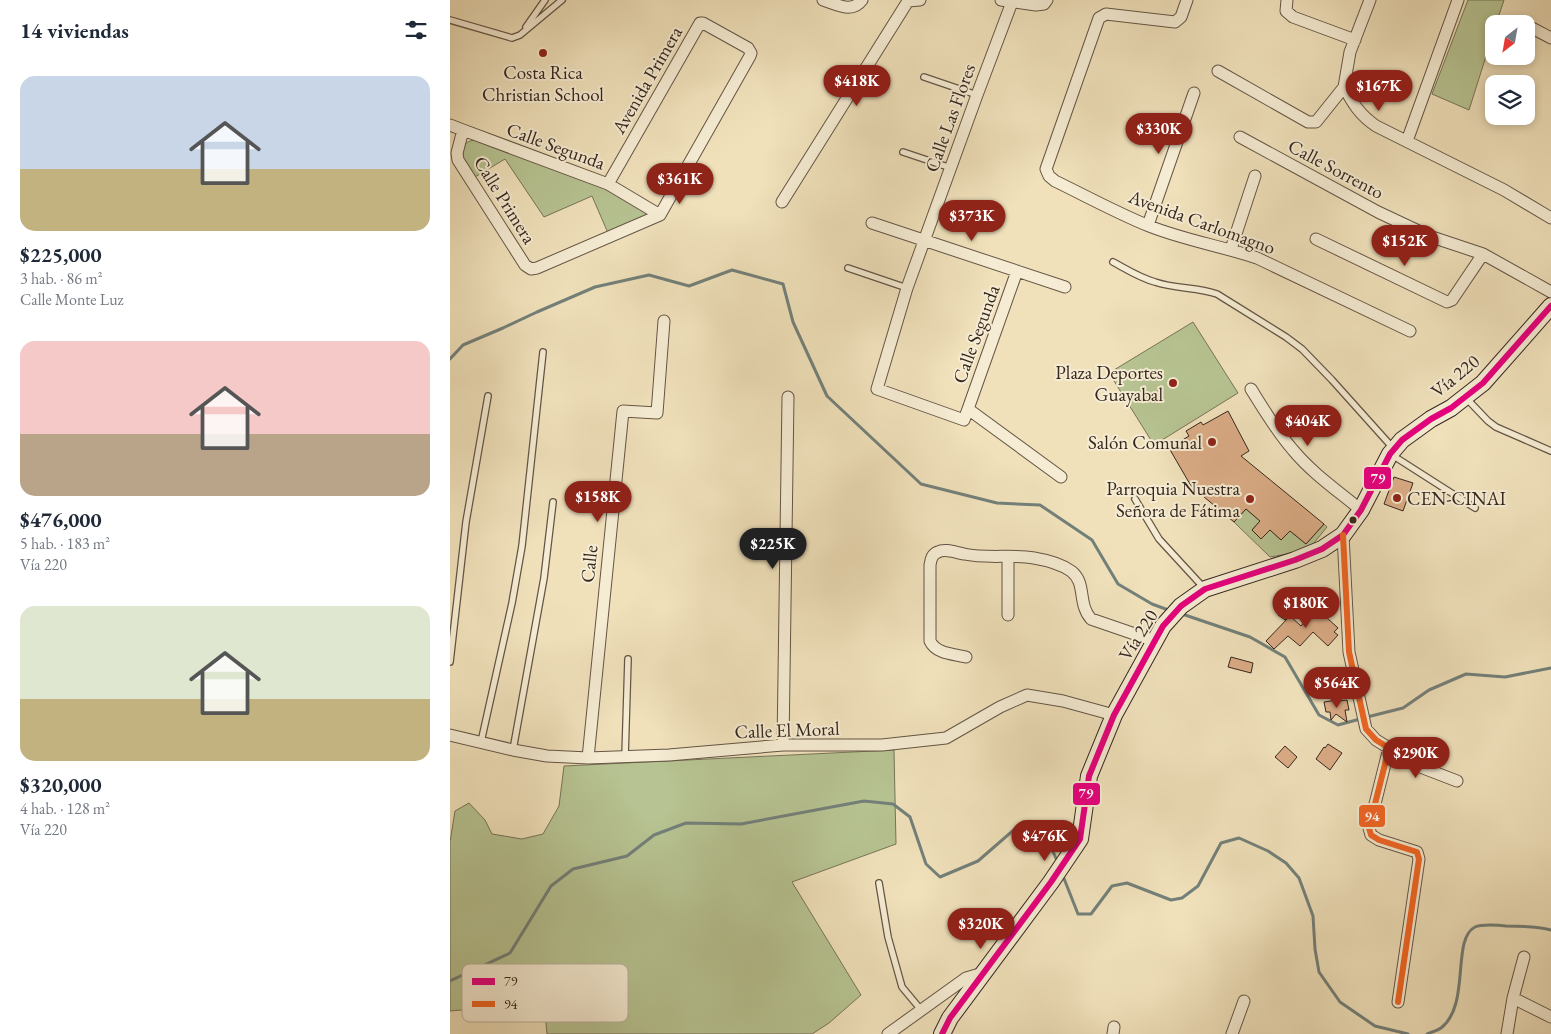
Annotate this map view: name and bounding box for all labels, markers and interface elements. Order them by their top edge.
north arrow [1485,15,1535,65]
map controls [1485,15,1535,125]
icon: filters [402,16,430,44]
text: 14 viviendas [20,17,129,44]
street label: Avenida Primera [606,21,688,139]
marker: Costa Rica Christian School [537,47,549,59]
place label: Costa Rica Christian School [482,60,604,107]
street label: Calle Las Flores [919,60,981,176]
pin: $418K [822,64,892,107]
text: $418K [835,70,879,91]
pin: $167K [1344,70,1414,112]
text: $167K [1357,75,1401,96]
button: layers [1485,75,1535,125]
icon: home [180,108,270,198]
pin: $330K [1124,112,1194,155]
street label: Calle Segunda [503,117,609,176]
text: $330K [1137,118,1181,139]
street label: Calle Sorrento [1284,133,1388,205]
street label: Calle Primera [468,151,542,249]
pin: $361K [645,162,715,205]
text: $361K [658,168,702,189]
street label: Avenida Carlomagno [1124,184,1279,260]
pin: $373K [937,200,1007,242]
text: $373K [950,205,994,226]
pin: $152K [1370,224,1440,267]
text: $152K [1383,230,1427,251]
text: $225,000 [20,241,102,268]
text: 3 hab. · 86 m² [20,268,102,289]
street label: Calle Segunda [947,281,1006,387]
text: Calle Monte Luz [20,289,124,310]
street label: Vía 220 [1425,349,1485,403]
place label: Plaza Deportes Guayabal [1055,360,1163,407]
icon: home [180,373,270,463]
marker: Plaza Deportes Guayabal [1167,377,1179,389]
pin: $404K [1273,404,1343,447]
text: $404K [1286,410,1330,431]
place label: Salón Comunal [1088,430,1202,455]
marker: Salón Comunal [1206,436,1218,448]
line badge: 79 [1363,466,1392,490]
text: 79 [1371,469,1386,487]
place label: Parroquia Nuestra Señora de Fátima [1106,476,1240,523]
pin: $158K [563,480,633,523]
text: $158K [576,486,620,507]
place label: CEN-CINAI [1407,486,1507,511]
marker: CEN-CINAI [1391,492,1403,504]
marker: Parroquia Nuestra Señora de Fátima [1244,493,1256,505]
text: $476,000 [20,506,102,533]
unlabelled marker [1348,515,1358,525]
pin: $225K [738,528,808,570]
text: 5 hab. · 183 m² [20,533,110,554]
text: $225K [751,533,795,554]
street label: Calle [575,544,603,584]
text: Vía 220 [20,554,67,575]
pin: $180K [1271,586,1341,629]
text: $180K [1284,592,1328,613]
street label: Vía 220 [1113,605,1163,665]
icon: home [180,638,270,728]
pin: $564K [1302,666,1372,709]
text: $564K [1315,672,1359,693]
street label: Calle El Moral [734,716,840,744]
pin: $290K [1381,736,1451,779]
text: $290K [1394,742,1438,763]
text: $320,000 [20,771,102,798]
line badge: 79 [1072,782,1101,806]
text: 79 [1079,784,1094,802]
text: 4 hab. · 128 m² [20,798,110,819]
line badge: 94 [1358,804,1386,828]
text: 94 [1365,807,1380,825]
text: Vía 220 [20,819,67,840]
pin: $476K [1010,820,1080,862]
text: $476K [1023,825,1067,846]
pin: $320K [946,908,1016,950]
text: $320K [959,913,1003,934]
legend [462,964,628,1022]
text: 79 [504,972,518,990]
text: 94 [504,995,518,1013]

